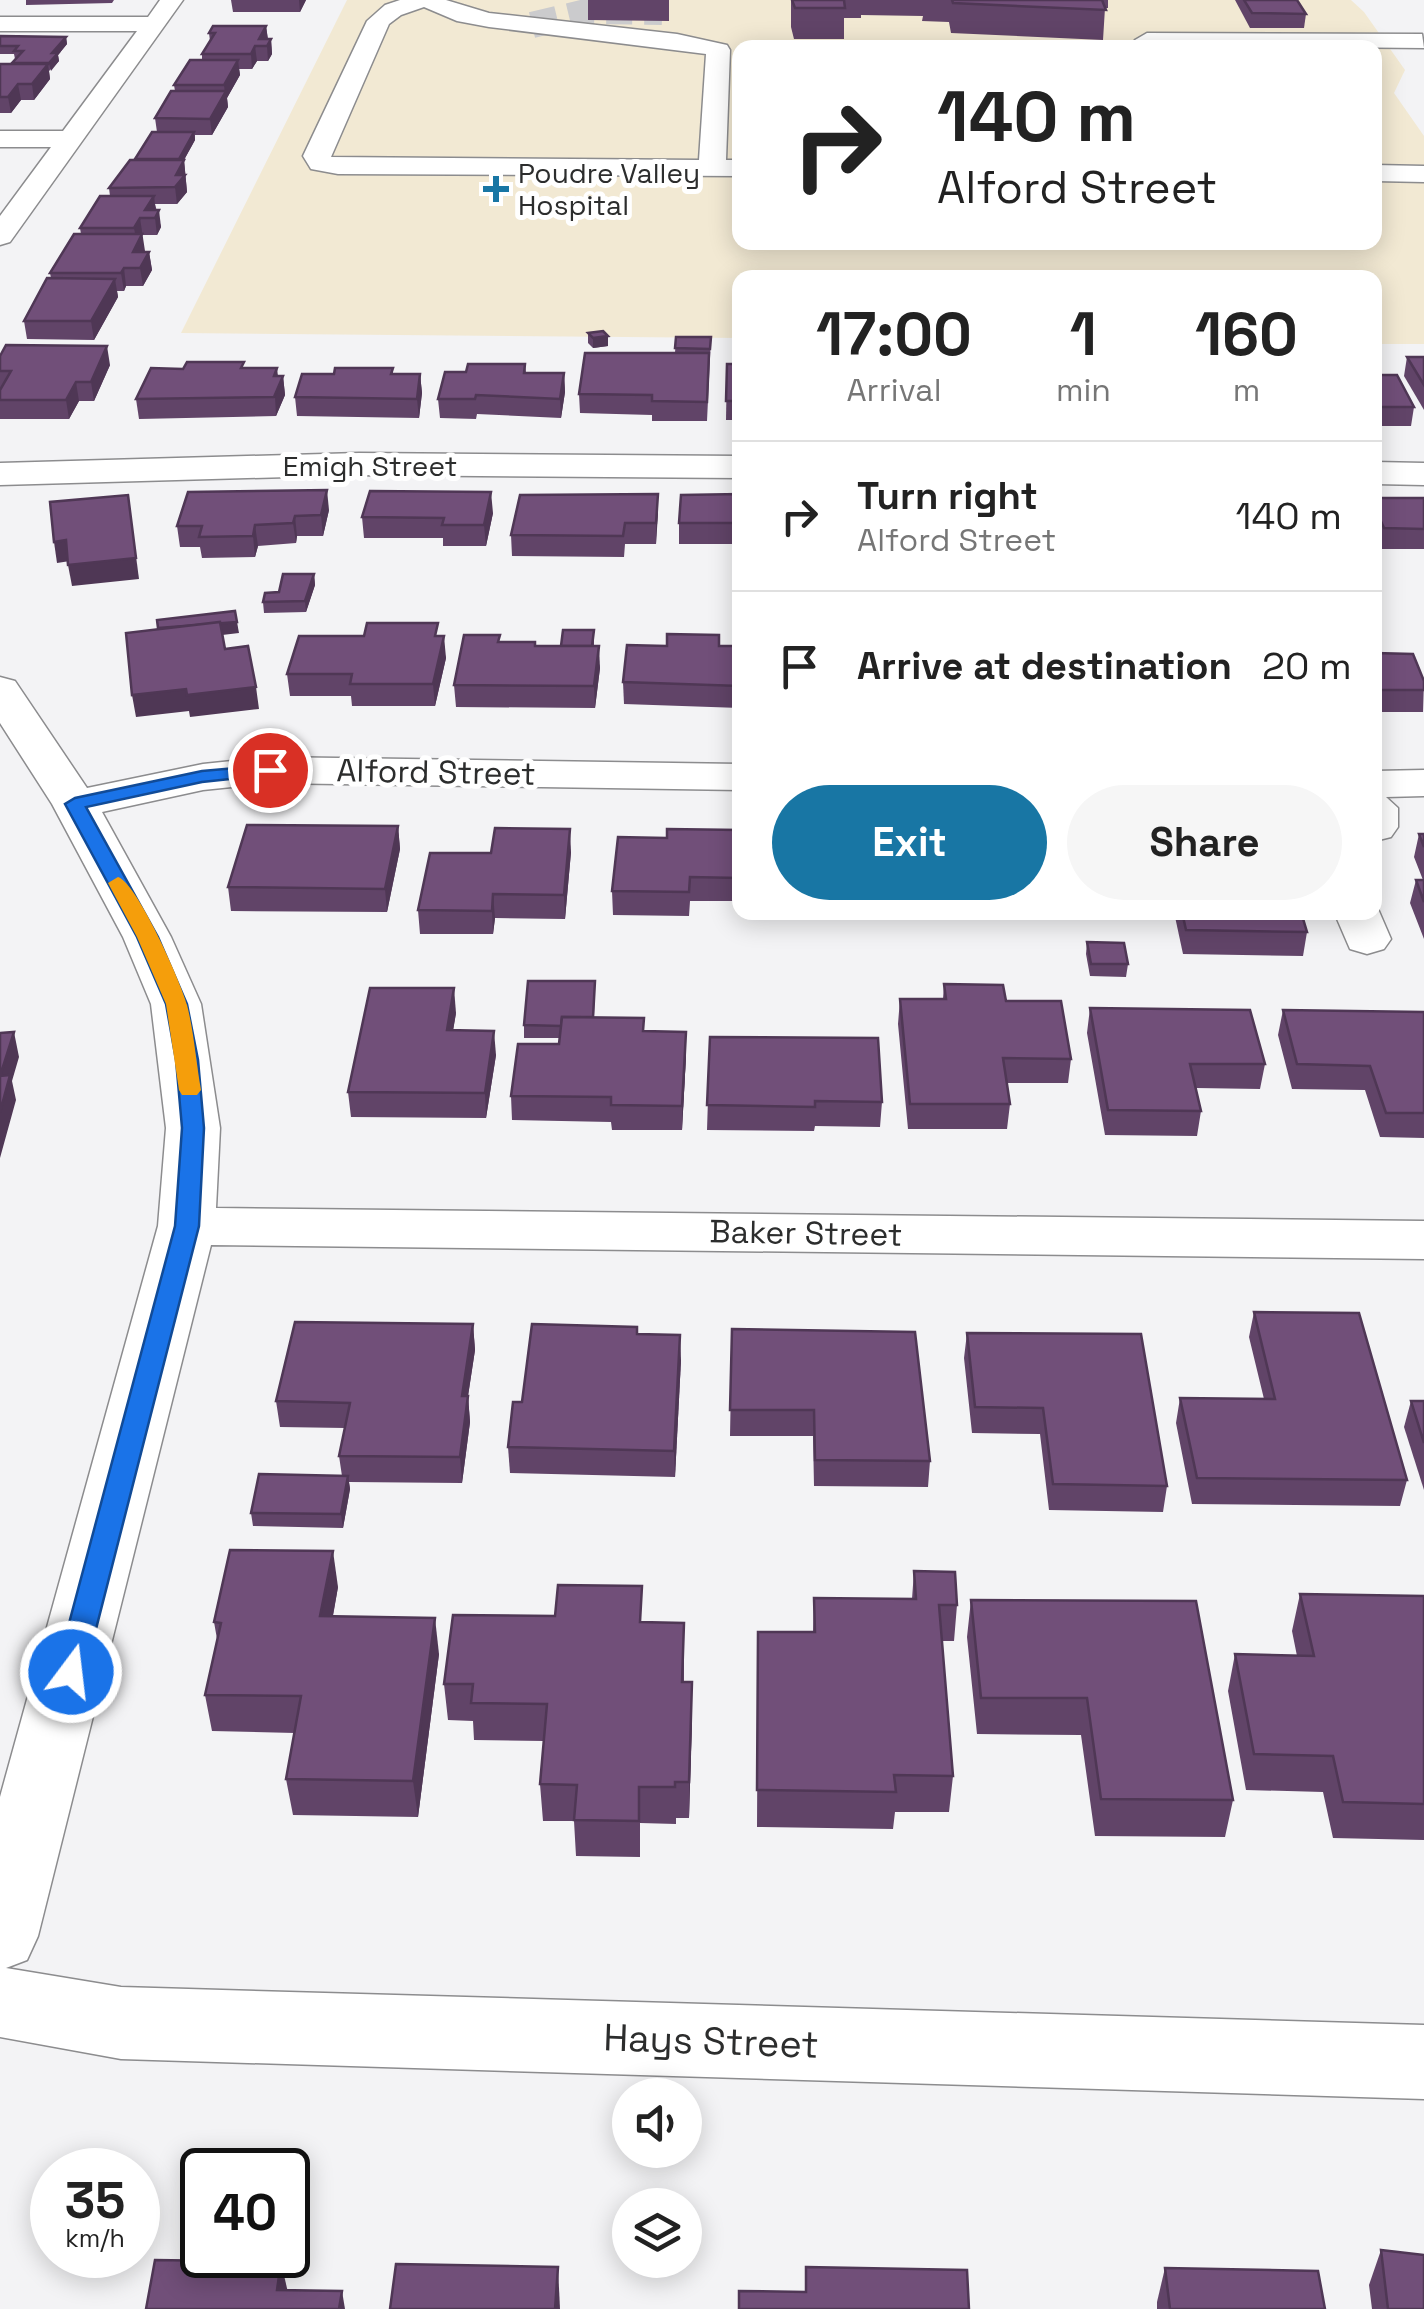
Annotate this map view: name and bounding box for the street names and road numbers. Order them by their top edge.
street label: Emigh Street [283,448,457,484]
street label: Alford Street [336,750,536,794]
street label: Baker Street [709,1211,903,1255]
street label: Hays Street [602,2013,820,2069]

